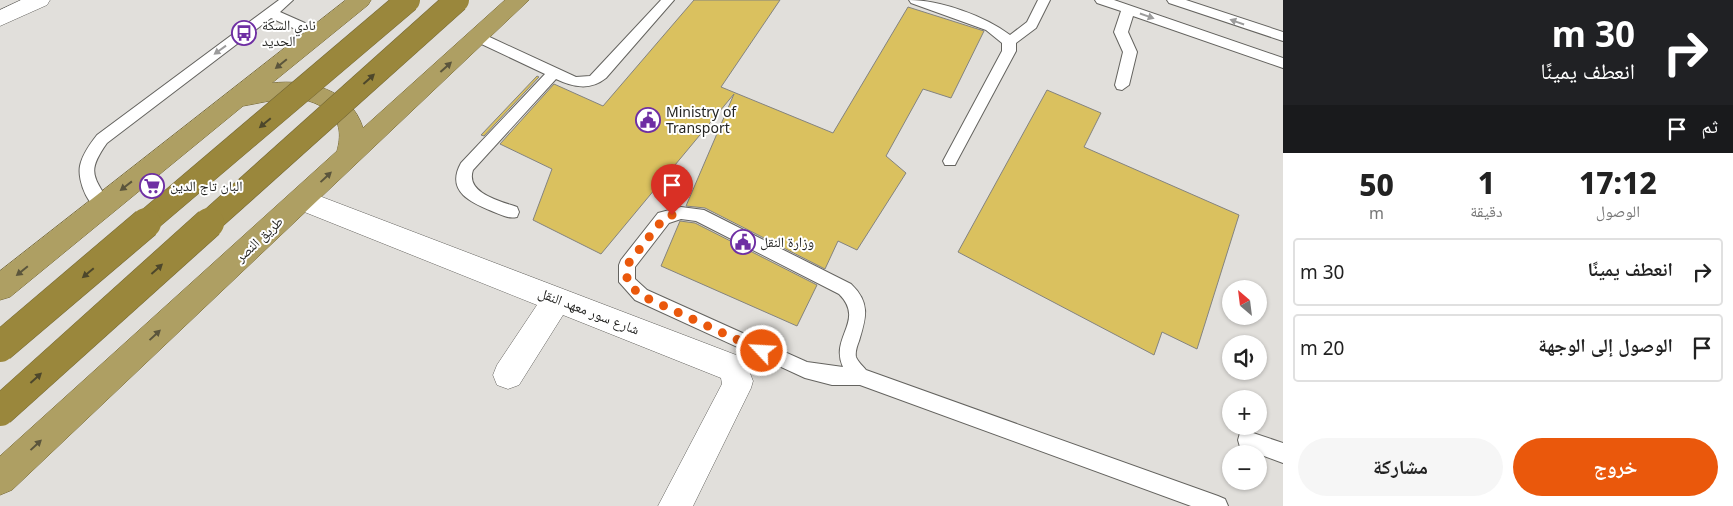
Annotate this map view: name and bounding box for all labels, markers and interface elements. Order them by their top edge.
text: 30 m [1552,10,1635,57]
one-way arrow [1140,12,1155,20]
place label: نادي السكة الحديد [262,15,316,50]
one-way arrow [1229,17,1244,25]
bus stop icon: نادي السكة الحديد [231,20,257,46]
icon: right [1653,20,1718,85]
one-way arrow [213,45,227,55]
text: انعطف يمينًا [1541,55,1635,85]
one-way arrow [275,58,288,69]
one-way arrow [439,61,451,73]
one-way arrow [363,73,375,85]
place label: Ministry of Transport [666,102,737,137]
public building icon: Ministry of Transport [635,107,661,133]
text: ثم [1701,113,1718,139]
icon: arrive [1663,115,1691,143]
one-way arrow [258,117,271,128]
text: 1 [1478,162,1495,203]
text: 17:12 [1579,162,1657,203]
pin [651,164,693,215]
text: 50 [1359,164,1394,205]
one-way arrow [320,171,332,183]
icon: arrive [658,171,686,199]
supermarket icon: البان تاج الدين [139,173,165,199]
place label: البان تاج الدين [170,176,243,196]
one-way arrow [120,181,133,192]
text: دقيقة [1470,200,1503,222]
text: الوصول [1596,200,1640,222]
text: m [1369,202,1384,224]
street label: طريق النصر [230,211,287,267]
public building icon: وزارة النقل [730,229,756,255]
place label: وزارة النقل [760,232,814,251]
text: انعطف يمينًا [1587,256,1673,282]
icon: right [1688,258,1716,286]
text: 30 m [1300,259,1344,285]
one-way arrow [151,264,164,275]
one-way arrow [15,266,29,276]
one-way arrow [82,268,95,279]
north arrow [1222,280,1268,325]
map controls [1222,280,1267,490]
street label: شارع سور معهد النقل [535,283,643,339]
position arrow [735,324,787,376]
one-way arrow [149,329,161,341]
text: الوصول إلى الوجهة [1538,332,1673,358]
icon: arrive [1688,334,1716,362]
button: sound [1222,335,1267,380]
text: 20 m [1300,335,1344,361]
one-way arrow [30,372,42,384]
button: + [1222,390,1267,435]
button: مشاركة [1298,438,1503,496]
button: خروج [1513,438,1718,496]
one-way arrow [29,439,41,451]
button: − [1222,445,1267,490]

